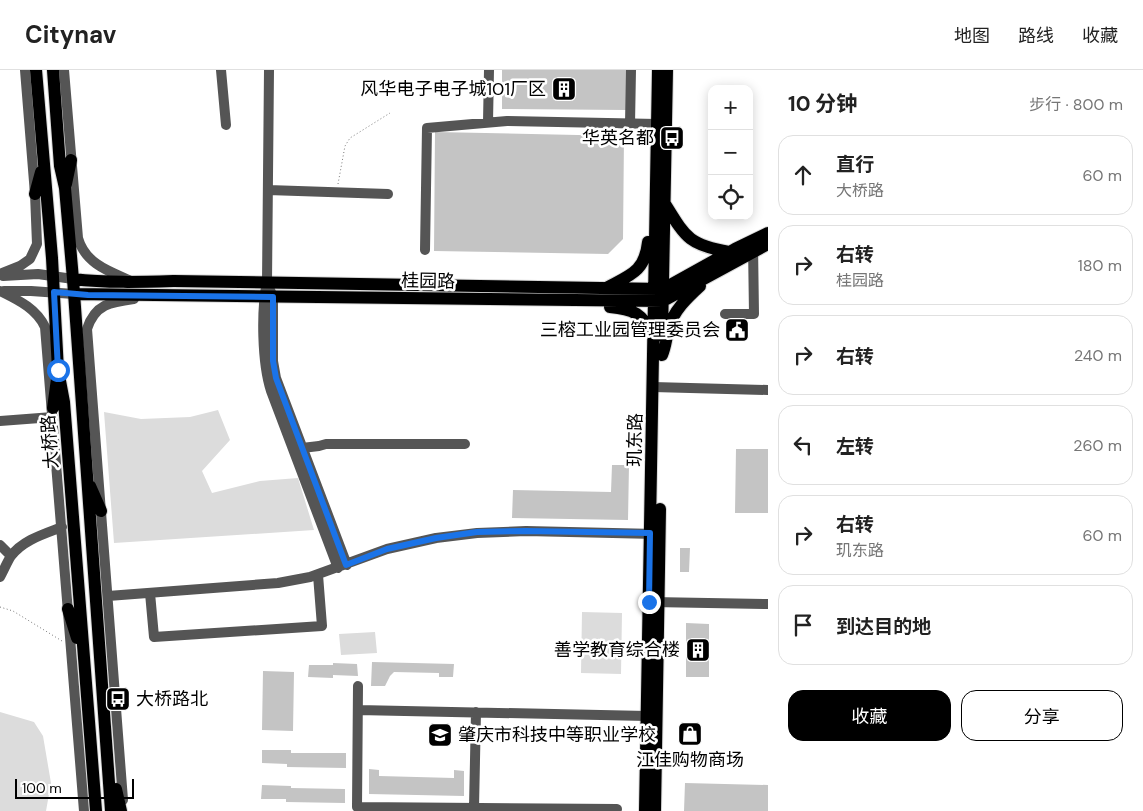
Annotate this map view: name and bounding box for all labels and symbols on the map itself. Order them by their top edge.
building icon: 风华电子电子城101厂区 [551,76,577,102]
place label: 风华电子电子城101厂区 [360,77,546,101]
bus stop icon: 华英名都 [659,125,685,151]
place label: 华英名都 [582,126,654,150]
street label: 桂园路 [401,269,455,293]
public building icon: 三榕工业园管理委员会 [724,317,750,343]
place label: 三榕工业园管理委员会 [540,318,720,342]
route start [47,359,70,382]
street label: 玑东路 [623,413,647,467]
street label: 大桥路 [36,414,64,470]
route end [638,591,661,614]
building icon: 善学教育综合楼 [685,637,711,663]
place label: 善学教育综合楼 [554,638,680,662]
bus stop icon: 大桥路北 [105,686,131,712]
place label: 大桥路北 [136,687,208,711]
shop icon: 江佳购物商场 [677,721,703,747]
school or university icon: 肇庆市科技中等职业学校 [427,722,453,748]
place label: 肇庆市科技中等职业学校 [458,723,656,747]
place label: 江佳购物商场 [636,748,744,772]
scale bar [15,776,134,799]

